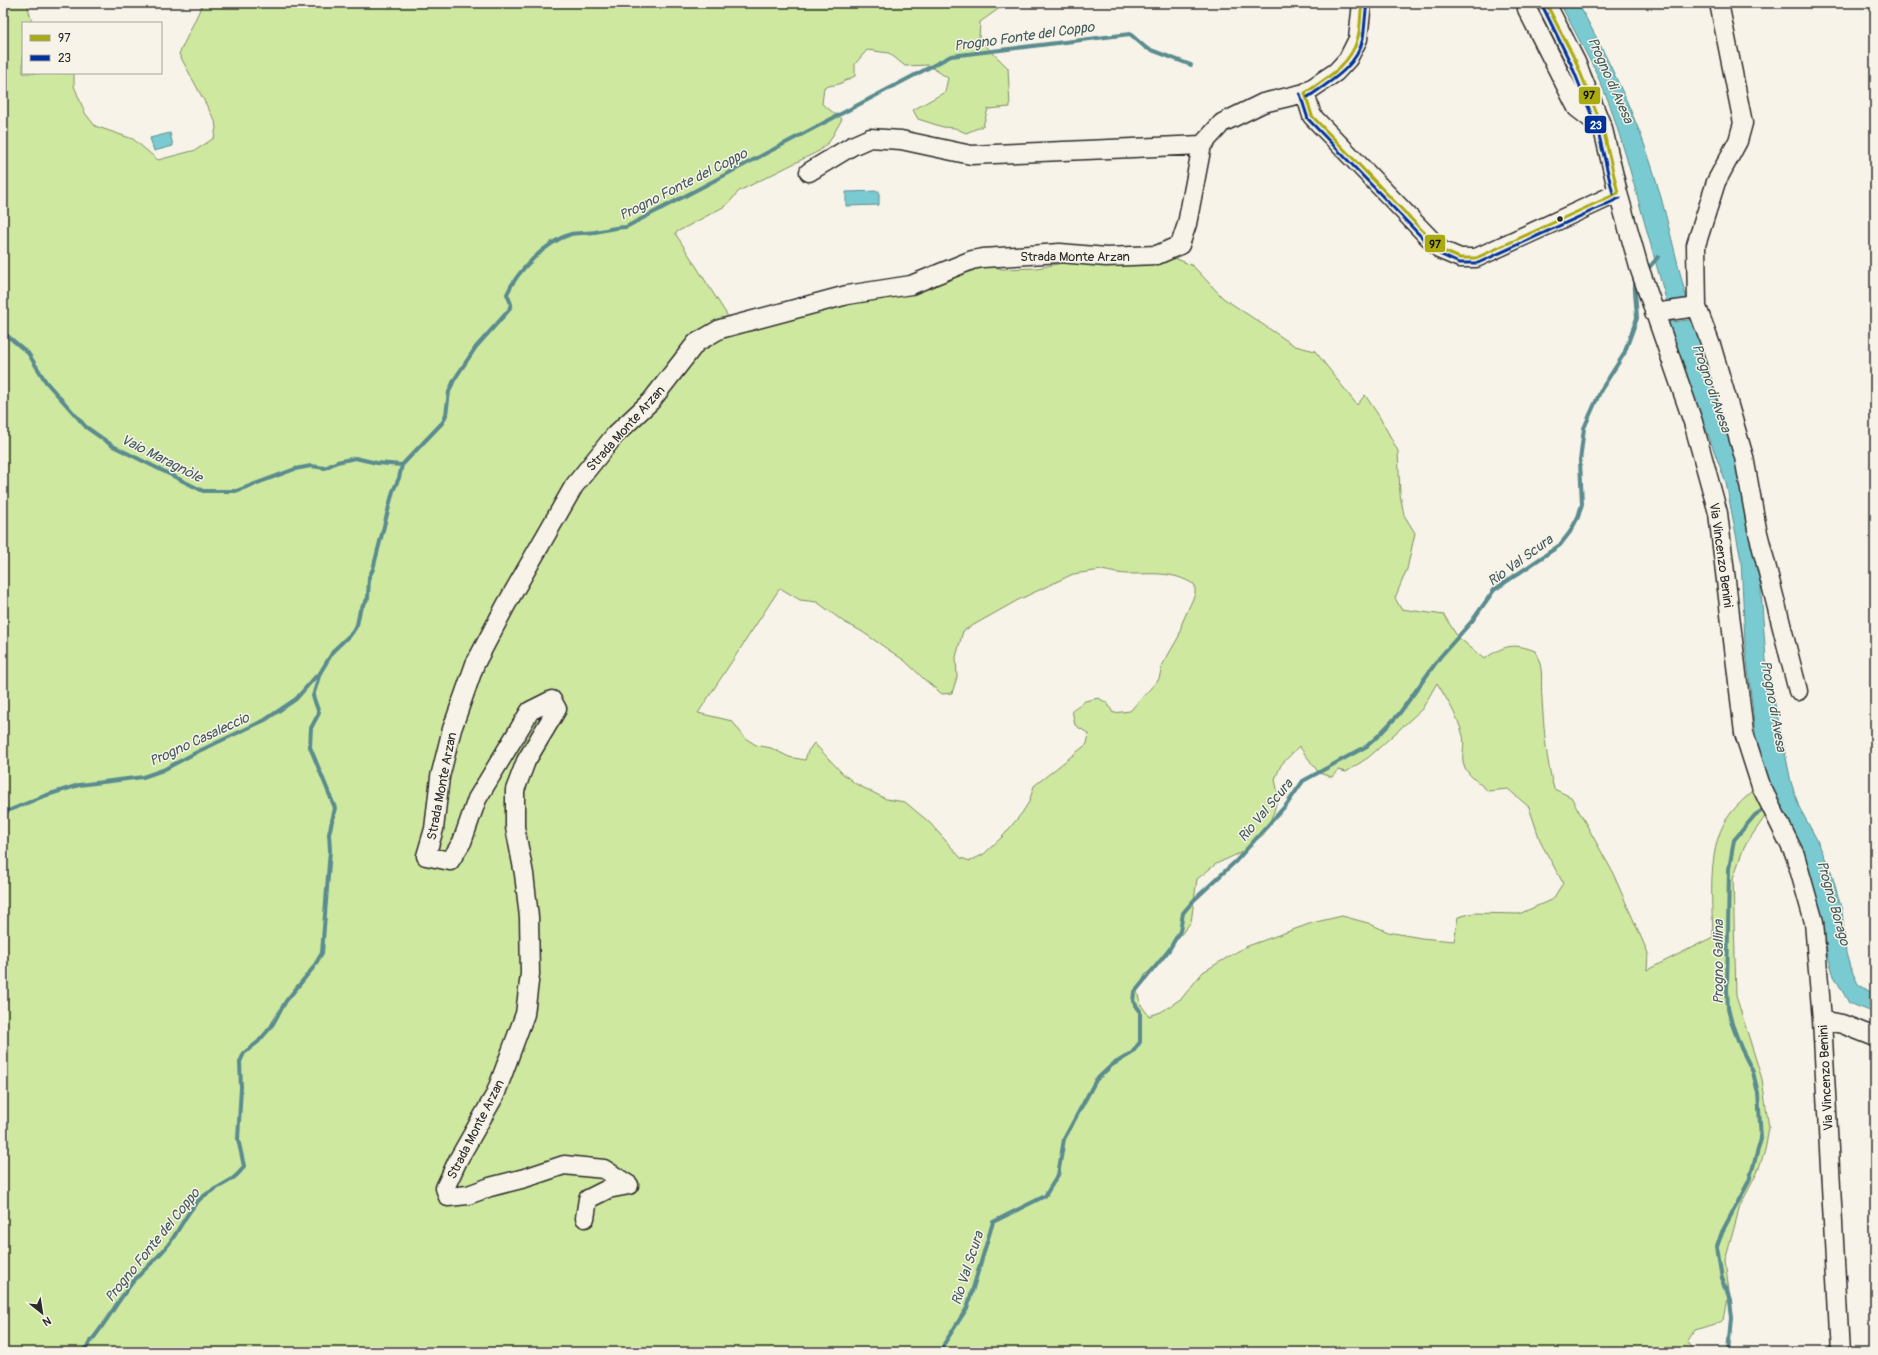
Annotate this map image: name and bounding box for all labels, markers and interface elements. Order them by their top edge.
water label: Progno Fonte del Coppo [953,18,1097,55]
legend [22,22,162,74]
text: 97 [58,31,71,46]
water label: Progno di Avesa [1584,35,1638,127]
text: 23 [58,51,71,66]
line badge: 97 [1578,86,1601,105]
text: 97 [1583,89,1595,102]
line badge: 23 [1584,115,1607,134]
text: 23 [1590,119,1602,132]
water label: Progno Fonte del Coppo [616,144,751,224]
unlabelled marker [1555,214,1565,224]
line badge: 97 [1424,234,1446,253]
text: 97 [1429,238,1441,251]
street label: Strada Monte Arzan [1020,249,1130,265]
water label: Progno di Avesa [1688,342,1735,436]
street label: Strada Monte Arzan [583,383,668,475]
water label: Vaio Maragnòle [118,431,207,487]
street label: Via Vincenzo Benini [1706,502,1736,609]
water label: Rio Val Scura [1484,530,1557,590]
water label: Progno di Avesa [1757,659,1790,754]
water label: Progno Casaleccio [147,708,253,770]
street label: Strada Monte Arzan [424,731,460,841]
water label: Rio Val Scura [1234,775,1297,845]
water label: Progno Borago [1813,859,1854,949]
water label: Progno Gallina [1710,918,1727,1004]
street label: Via Vincenzo Benini [1815,1025,1837,1131]
street label: Strada Monte Arzan [444,1077,508,1182]
water label: Progno Fonte del Coppo [101,1184,204,1306]
water label: Rio Val Scura [948,1228,988,1307]
north arrow [22,1293,62,1333]
text: N [40,1314,53,1329]

